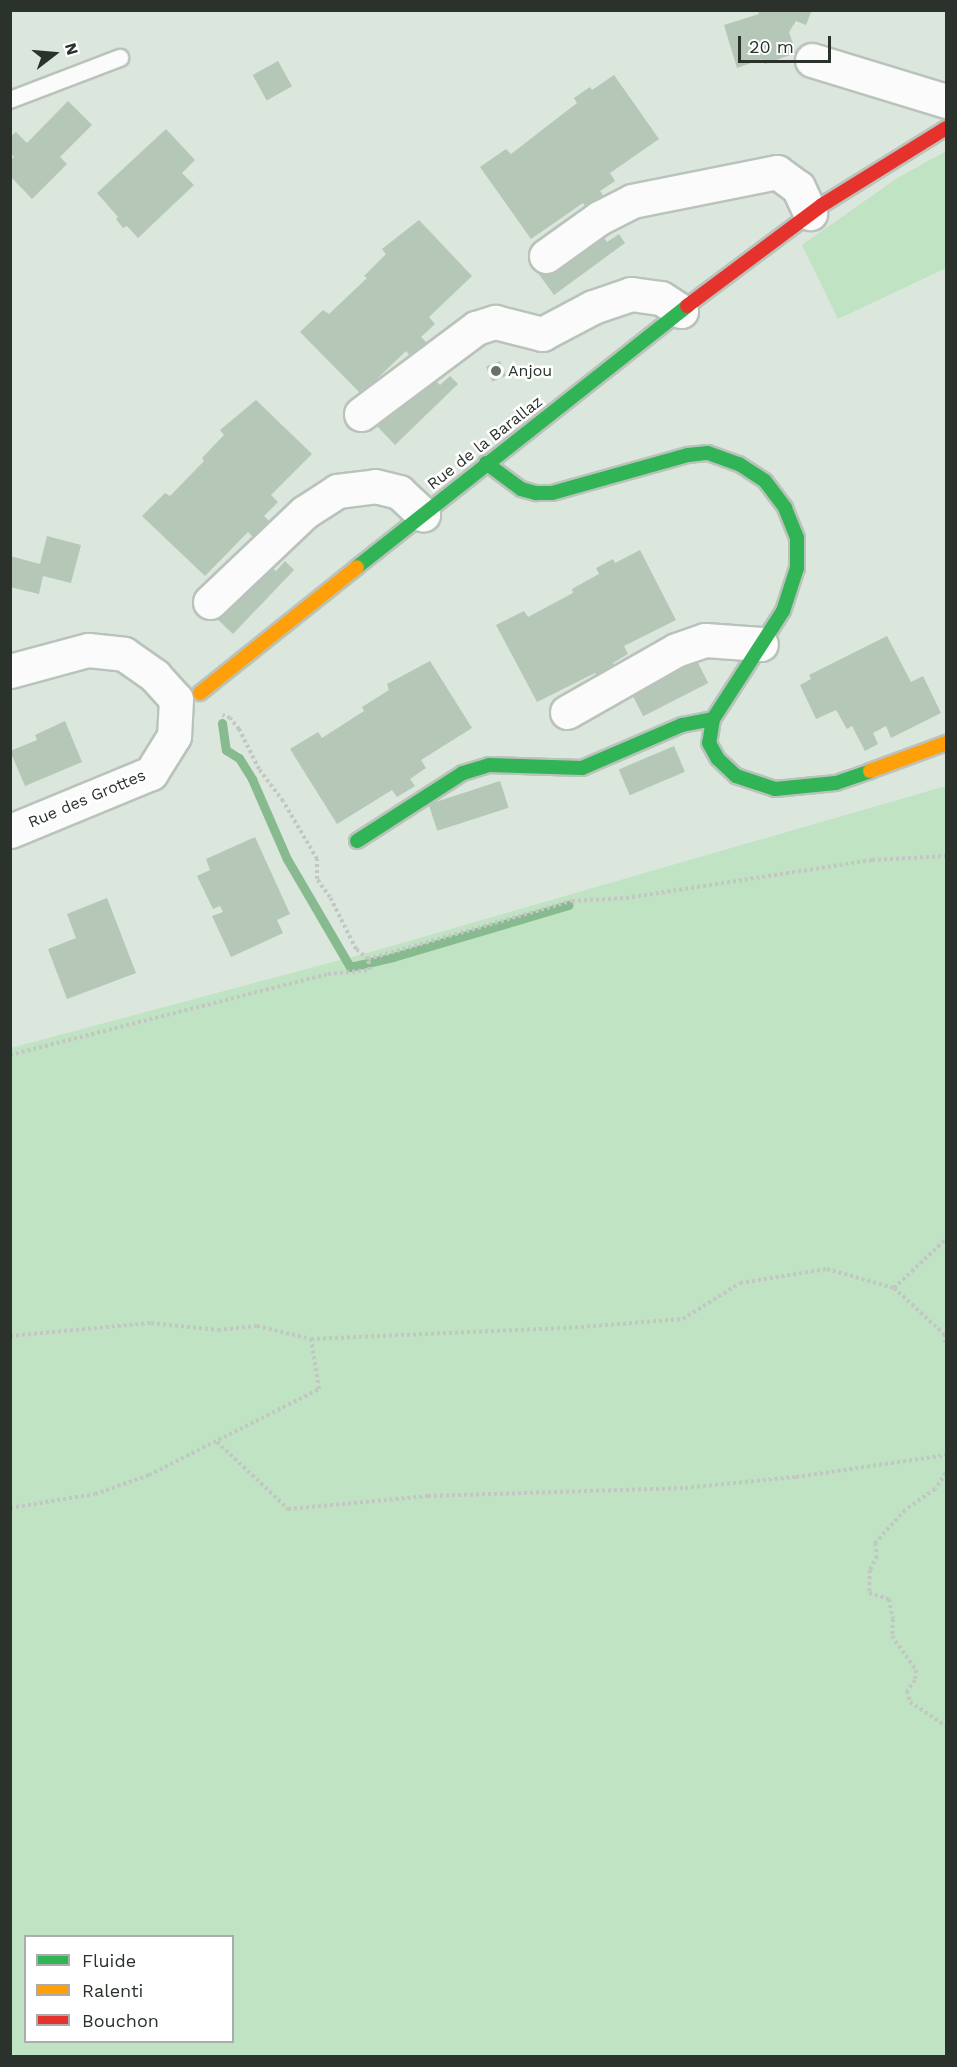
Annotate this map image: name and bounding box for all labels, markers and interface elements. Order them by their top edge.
north arrow [24,24,84,84]
scale bar [741,24,834,62]
text: 20 m [749,36,794,57]
text: N [61,41,83,57]
place label: Anjou [508,361,552,381]
marker: Anjou [489,364,503,378]
street label: Rue de la Barallaz [423,392,547,494]
street label: Rue des Grottes [25,766,149,832]
legend [24,1935,234,2043]
text: Fluide [82,1950,136,1971]
text: Ralenti [82,1980,143,2001]
text: Bouchon [82,2010,159,2031]

